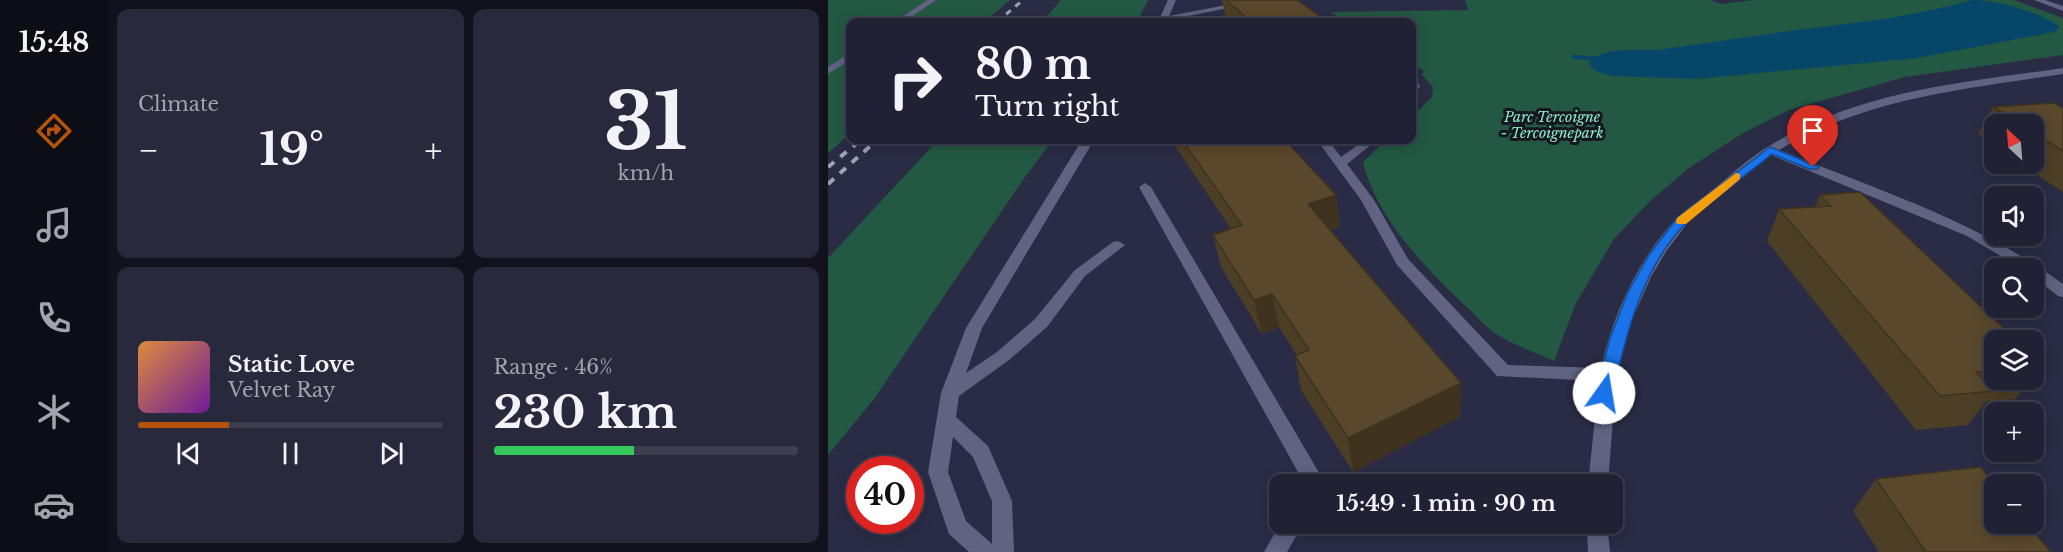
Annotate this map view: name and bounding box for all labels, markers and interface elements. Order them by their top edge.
text: 15:48 [19,26,89,59]
text: 80 m [975,38,1091,90]
icon: right [876,42,954,120]
text: 31 [604,73,688,170]
text: Turn right [975,90,1119,123]
text: Climate [138,92,219,116]
pin [1787,105,1838,167]
park label: Parc Tercoigne - Tercoignepark [1501,108,1603,142]
icon: directions [33,110,75,152]
icon: arrive [1796,114,1829,147]
north arrow [1984,114,2044,174]
map controls [1984,114,2044,534]
text: 19° [259,121,324,177]
text: − [138,130,159,171]
text: + [424,130,442,171]
text: km/h [617,161,674,185]
button: sound [1984,186,2044,246]
icon: music [33,204,75,246]
button: search [1984,258,2044,318]
icon: phone [33,297,75,339]
button: layers [1984,330,2044,390]
text: Static Love [228,351,355,378]
text: Range · 46% [494,355,613,379]
position arrow [1572,361,1636,425]
text: Velvet Ray [228,378,336,402]
text: 230 km [494,384,677,440]
icon: climate [33,391,75,433]
button: + [1984,402,2044,462]
icon: previous [172,437,205,470]
icon: pause [274,437,307,470]
icon: next [375,437,408,470]
speed limit sign: 40 [846,456,924,534]
button: − [1984,474,2044,534]
icon: car [33,484,75,526]
text: 15:49 · 1 min · 90 m [1336,490,1556,517]

